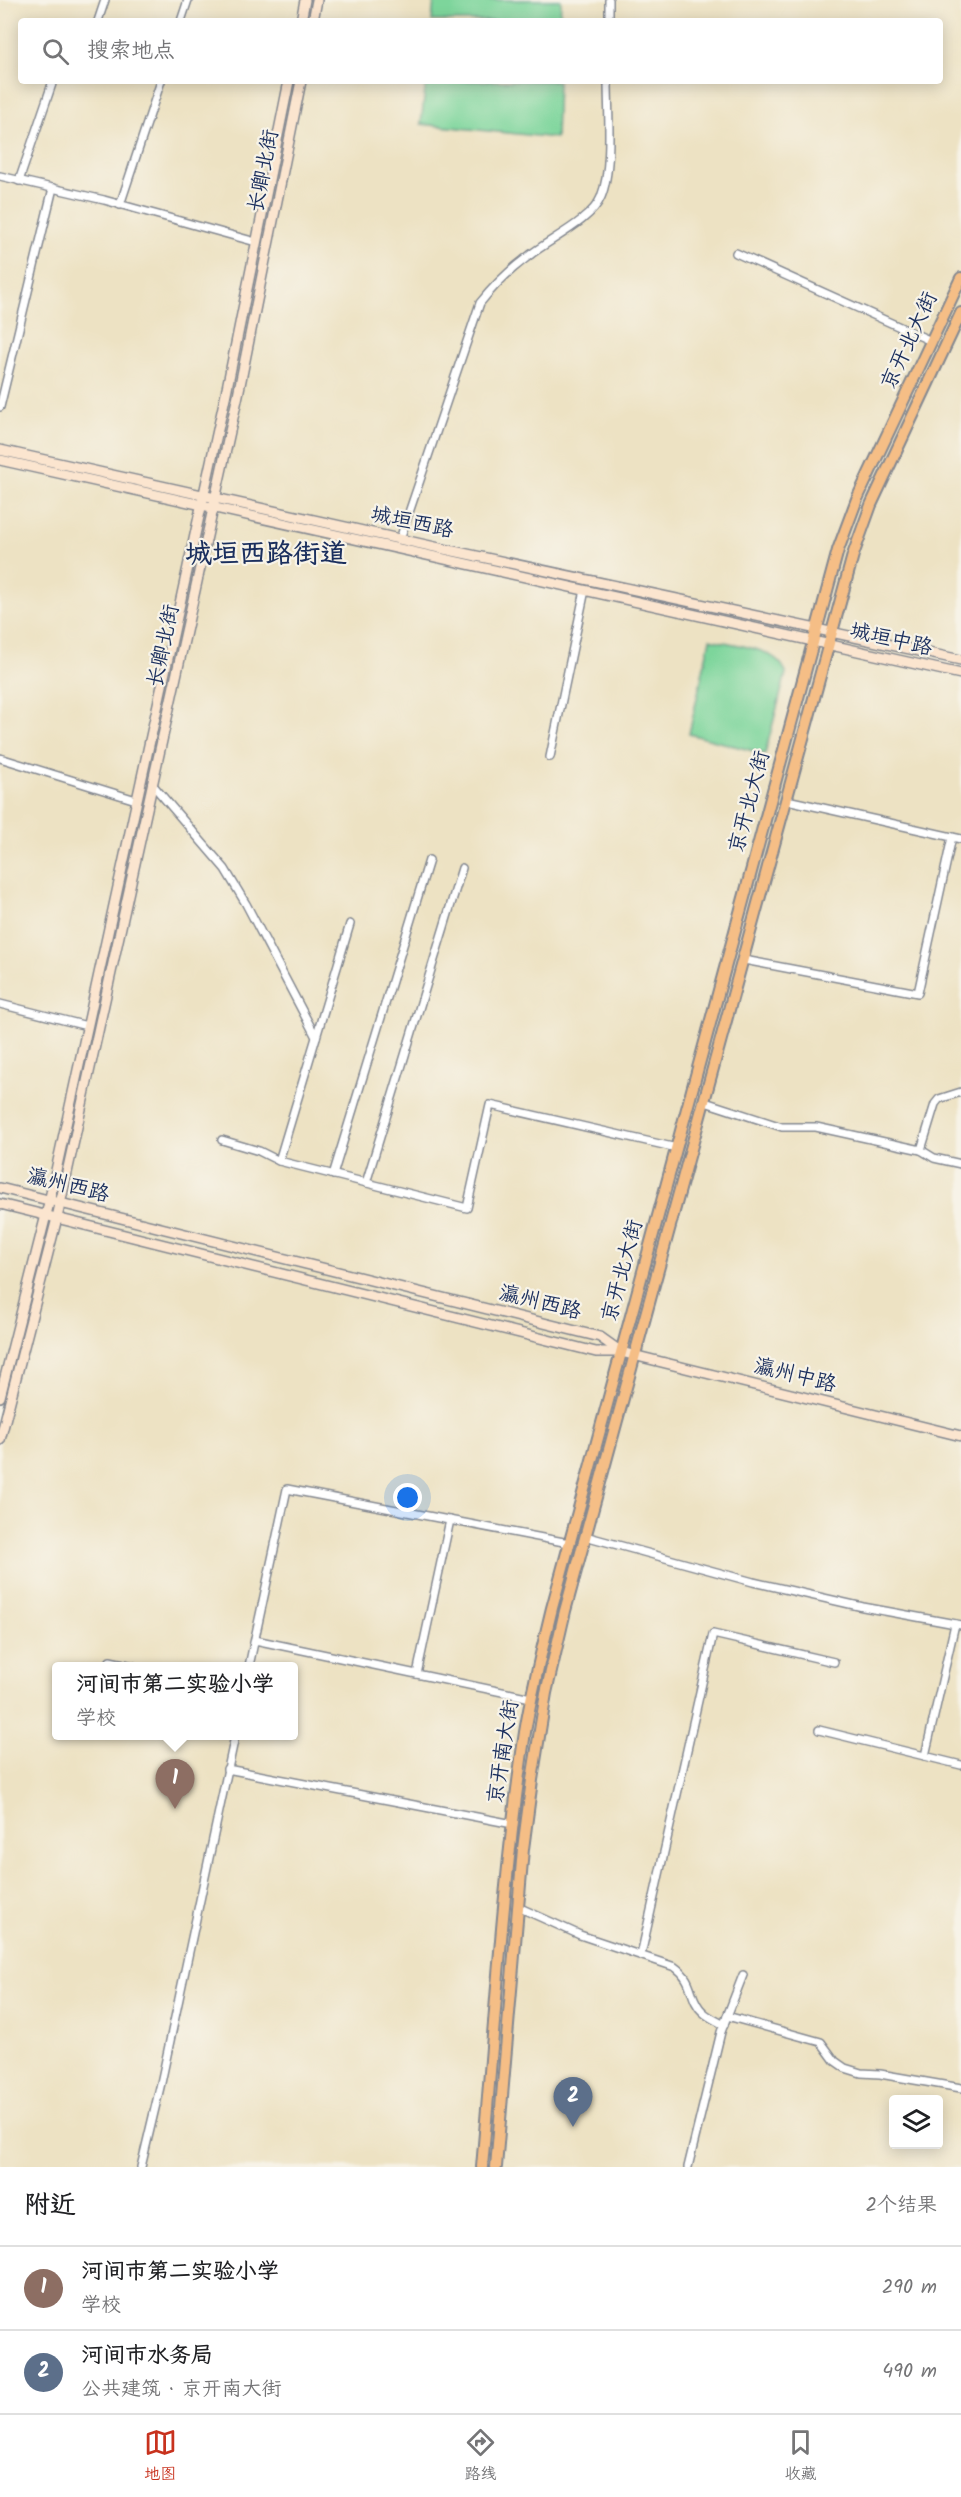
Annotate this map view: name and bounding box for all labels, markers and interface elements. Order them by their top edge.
search box [18,18,943,84]
text: 搜索地点 [87,34,175,69]
icon: search [39,35,72,68]
street label: 长卿北街 [240,127,288,215]
street label: 京开北大街 [873,286,947,396]
street label: 城垣西路 [367,498,457,548]
district label: 城垣西路街道 [185,533,347,576]
street label: 长卿北街 [139,601,189,691]
street label: 城垣中路 [846,614,936,666]
street label: 京开北大街 [720,747,780,857]
street label: 瀛州西路 [23,1160,113,1212]
street label: 京开北大街 [593,1216,653,1326]
street label: 瀛州西路 [495,1277,585,1329]
street label: 瀛州中路 [750,1350,840,1402]
your location [393,1483,422,1512]
popup [52,1662,298,1740]
text: 河间市第二实验小学 [76,1668,274,1703]
street label: 京开南大街 [479,1698,529,1806]
text: 学校 [76,1703,116,1735]
pin: 1 [156,1760,195,1809]
pin: 2 [554,2078,592,2127]
map controls [889,2095,943,2149]
button: layers [889,2095,943,2149]
text: 附近 [24,2185,76,2227]
text: 2个结果 [865,2190,937,2222]
text: 河间市第二实验小学 [81,2255,279,2290]
text: 1 [40,2272,47,2304]
text: 290 m [882,2272,937,2304]
text: 学校 [81,2290,121,2322]
text: 河间市水务局 [81,2339,213,2374]
text: 2 [38,2356,49,2388]
text: 490 m [882,2356,937,2388]
text: 公共建筑 · 京开南大街 [81,2374,282,2406]
tab: 地图 [144,2426,177,2487]
tab: 路线 [464,2426,497,2487]
tab: 收藏 [784,2426,817,2487]

